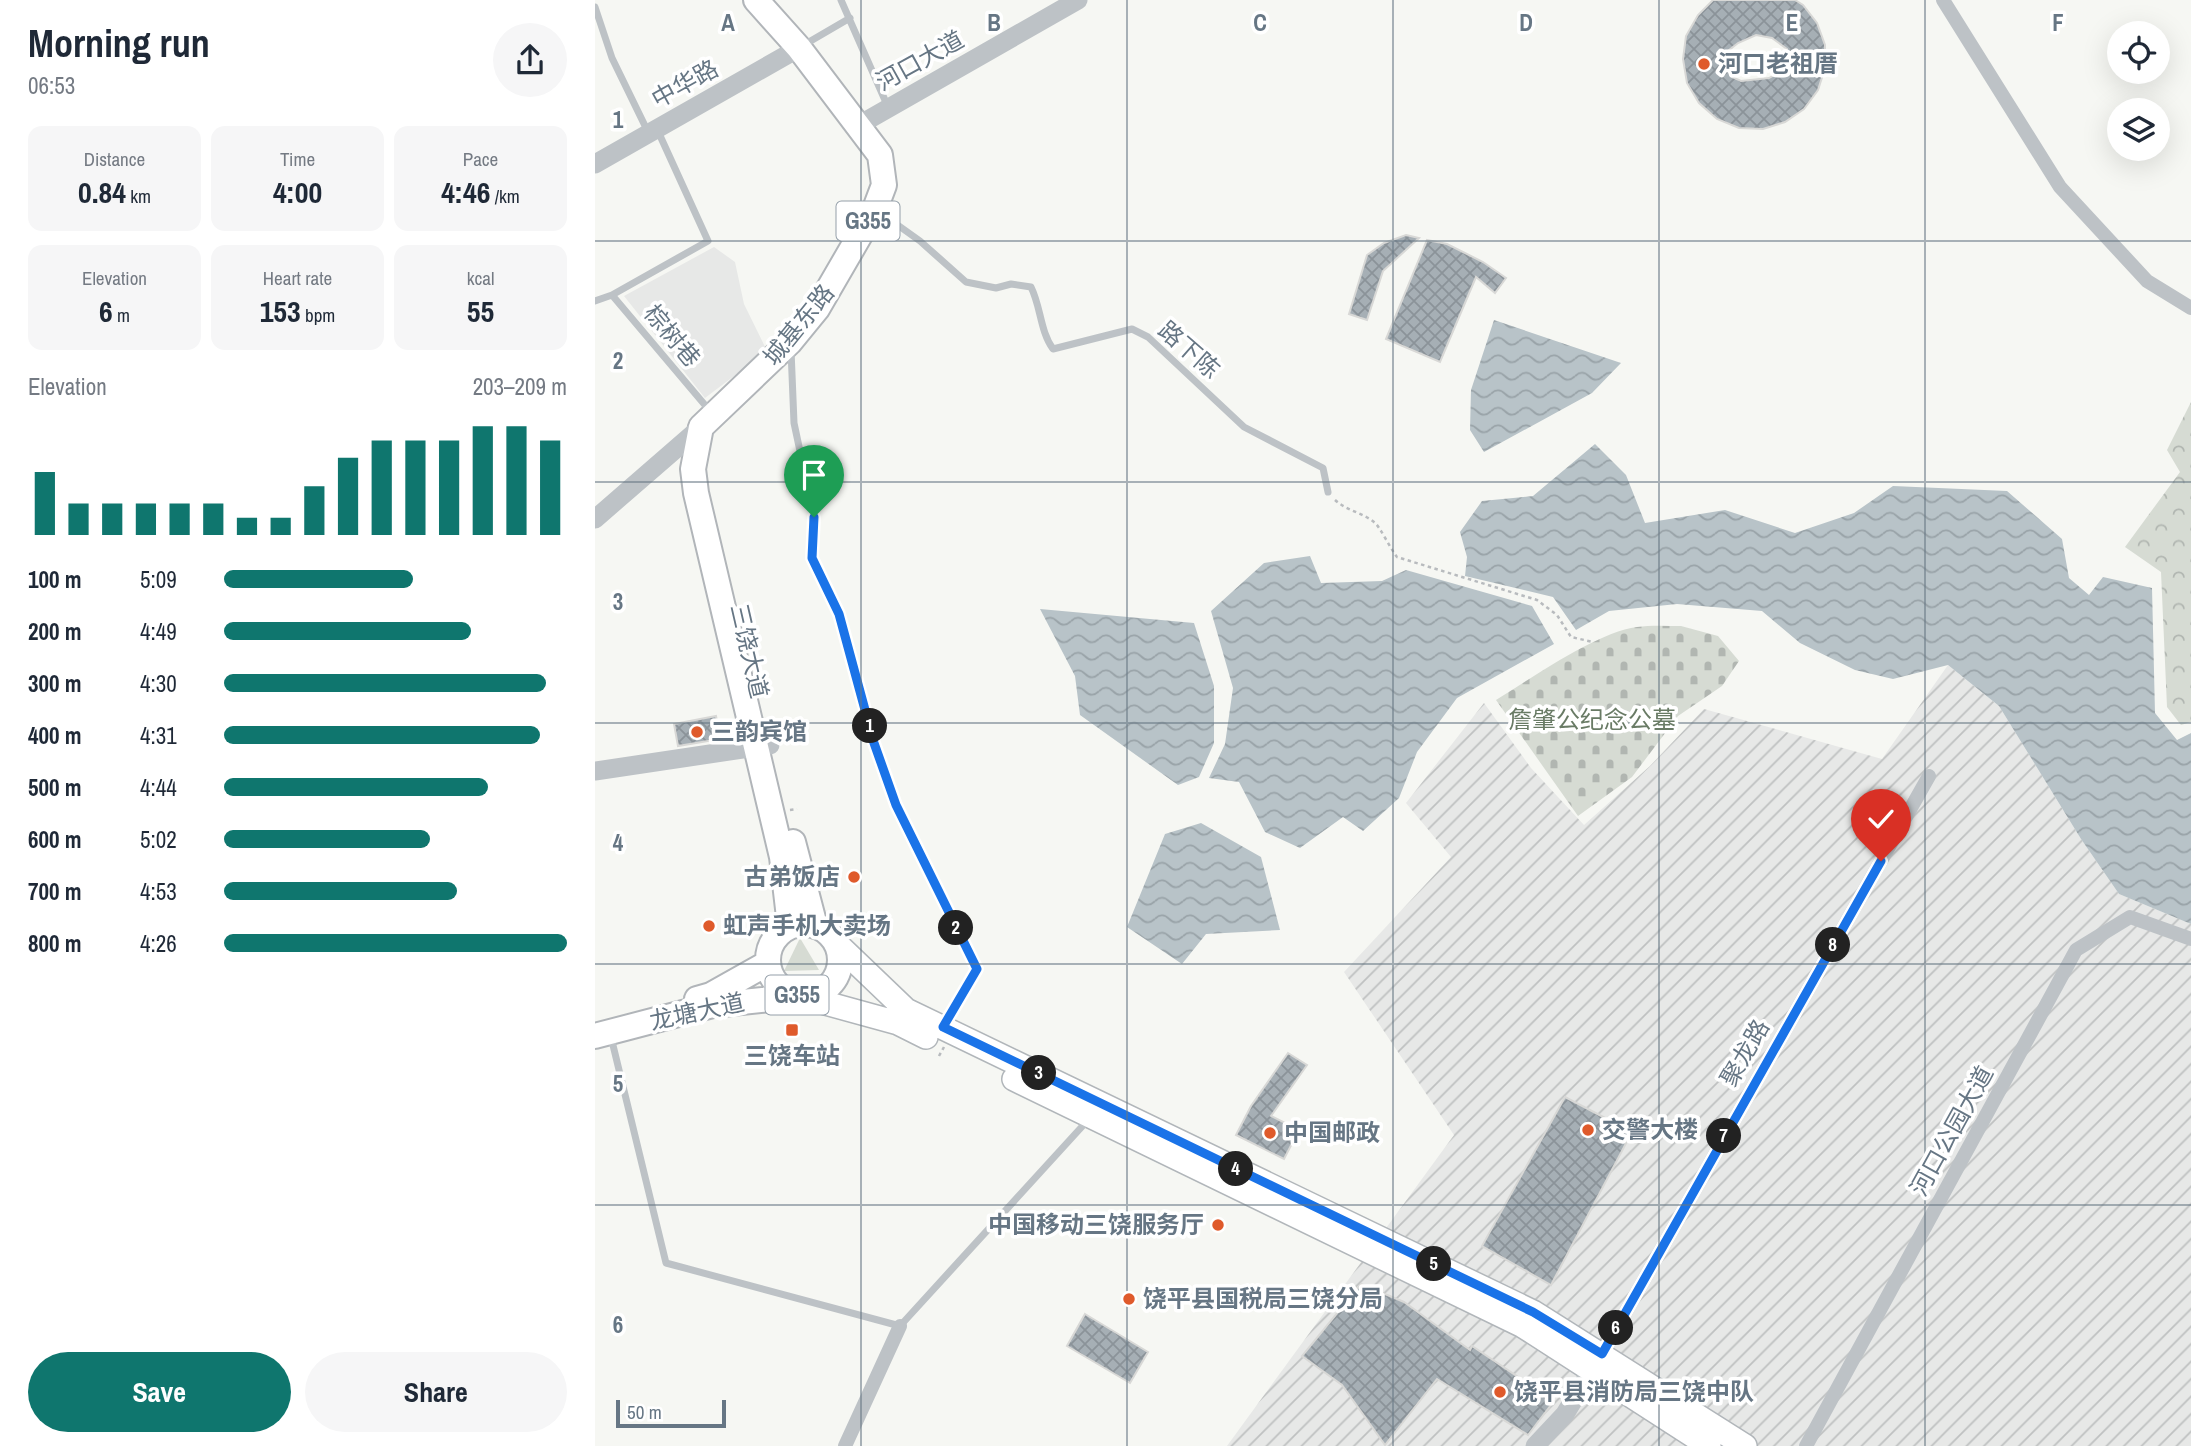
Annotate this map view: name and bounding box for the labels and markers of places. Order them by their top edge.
place label: 河口老祖厝 [1718,47,1838,79]
marker: 河口老祖厝 [1696,56,1712,72]
pin [784,445,844,517]
pin: 1 [853,708,887,744]
place label: 三韵宾馆 [711,715,807,747]
marker: 三韵宾馆 [689,724,705,740]
pin [1851,789,1911,861]
place label: 古弟饭店 [744,860,840,892]
marker: 古弟饭店 [846,869,862,885]
place label: 虹声手机大卖场 [723,909,891,941]
pin: 2 [939,911,973,946]
marker: 虹声手机大卖场 [701,918,717,934]
pin: 8 [1815,928,1851,962]
marker: 三饶车站 [784,1022,800,1038]
place label: 三饶车站 [744,1039,840,1071]
pin: 3 [1021,1056,1057,1090]
place label: 交警大楼 [1602,1113,1698,1145]
place label: 中国邮政 [1284,1116,1380,1148]
pin: 7 [1707,1118,1741,1154]
marker: 交警大楼 [1580,1122,1596,1138]
marker: 中国邮政 [1262,1125,1278,1141]
pin: 4 [1219,1152,1253,1186]
place label: 中国移动三饶服务厅 [988,1208,1204,1240]
marker: 中国移动三饶服务厅 [1210,1217,1226,1233]
pin: 5 [1417,1246,1451,1282]
place label: 饶平县国税局三饶分局 [1143,1282,1383,1314]
marker: 饶平县国税局三饶分局 [1121,1291,1137,1307]
pin: 6 [1599,1310,1633,1346]
place label: 饶平县消防局三饶中队 [1514,1375,1754,1407]
marker: 饶平县消防局三饶中队 [1492,1384,1508,1400]

